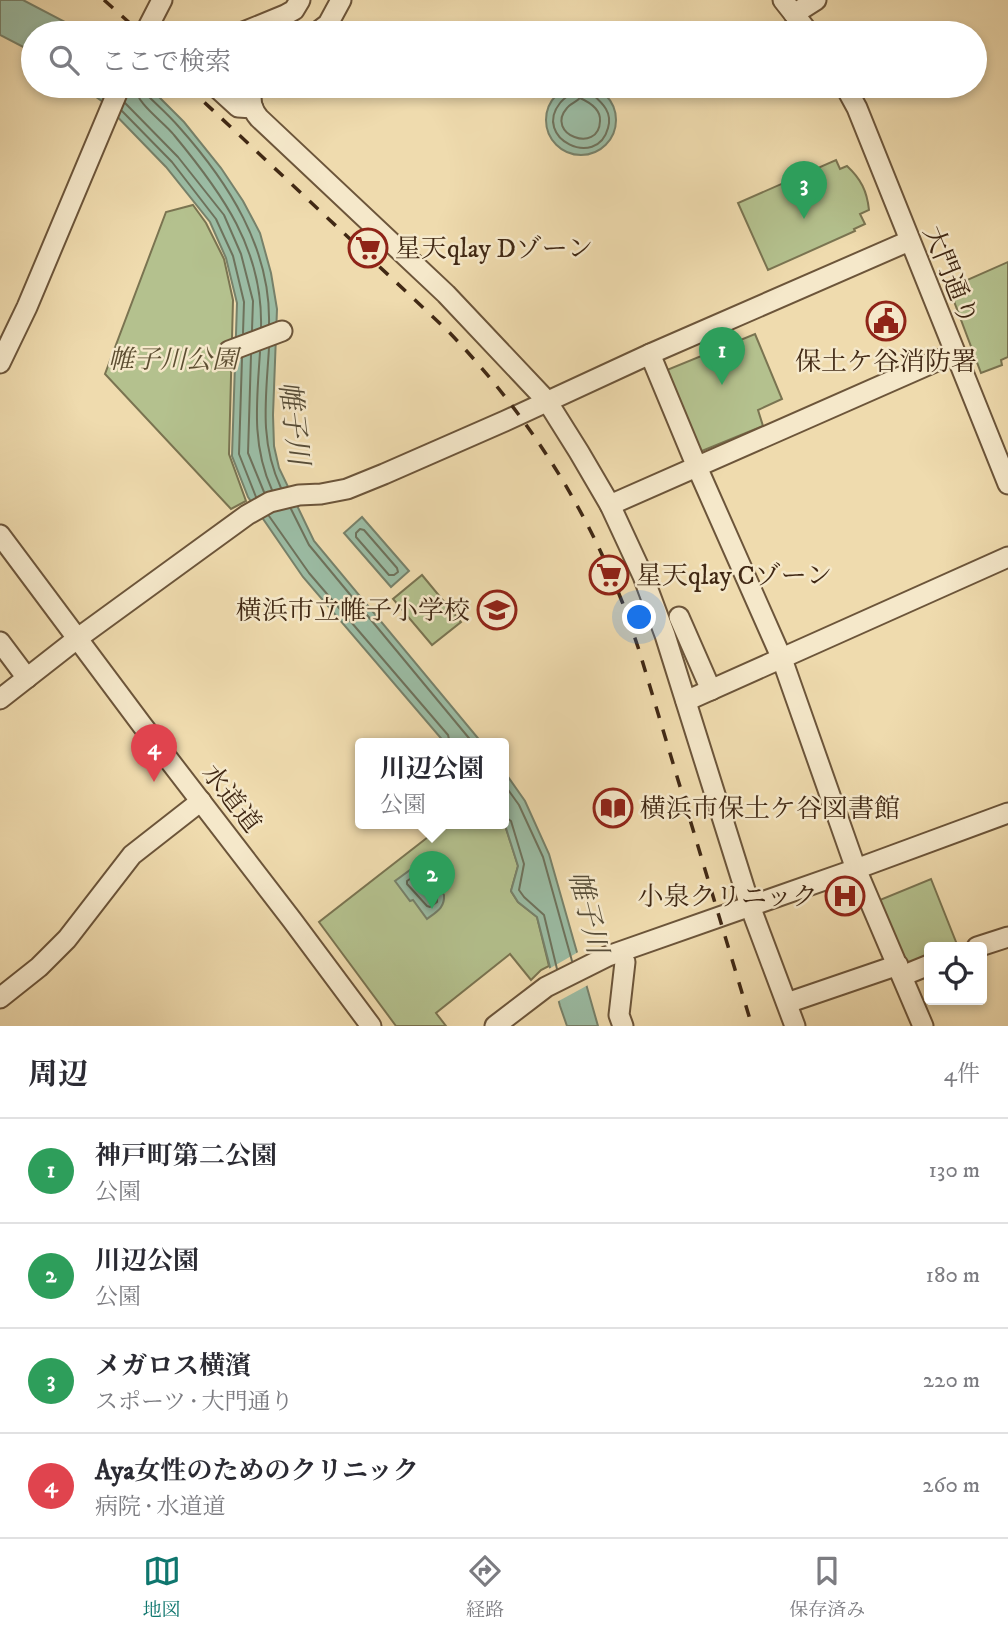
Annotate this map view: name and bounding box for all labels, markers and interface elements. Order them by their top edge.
search box [21,21,987,98]
icon: search [45,41,83,79]
text: ここで検索 [101,46,231,79]
pin: 3 [781,161,827,219]
street label: 大門通り [915,221,984,330]
supermarket icon: 星天qlay Dゾーン [347,227,389,269]
place label: 星天qlay Dゾーン [395,233,593,266]
public building icon: 保土ケ谷消防署 [865,300,907,342]
pin: 1 [699,327,745,385]
park label: 帷子川公園 [108,344,242,377]
place label: 保土ケ谷消防署 [795,346,977,379]
water label: 帷子川 [271,379,316,470]
supermarket icon: 星天qlay Cゾーン [588,554,630,596]
place label: 星天qlay Cゾーン [636,560,832,593]
school or university icon: 横浜市立帷子小学校 [476,589,518,631]
place label: 横浜市立帷子小学校 [236,595,470,628]
your location [622,600,656,634]
pin: 4 [131,724,177,782]
popup [355,738,509,829]
text: 川辺公園 [380,753,484,786]
street label: 水道道 [194,758,268,840]
library icon: 横浜市保土ケ谷図書館 [592,787,634,829]
text: 公園 [380,791,426,820]
place label: 横浜市保土ケ谷図書館 [640,793,900,826]
pin: 2 [409,851,455,909]
water label: 帷子川 [560,867,615,960]
hospital icon: 小泉クリニック [824,875,866,917]
place label: 小泉クリニック [638,881,818,914]
map controls [924,942,987,1005]
button: locate [924,942,987,1005]
text: 周辺 [28,1057,88,1094]
text: 4件 [944,1060,980,1089]
text: 神戸町第二公園 [95,1140,277,1173]
text: 1 [47,1156,55,1185]
text: 130 m [928,1156,980,1185]
text: 公園 [95,1178,141,1207]
text: 川辺公園 [95,1245,199,1278]
text: 2 [45,1261,57,1290]
text: 180 m [925,1261,980,1290]
text: 公園 [95,1283,141,1312]
text: メガロス横濱 [95,1350,251,1383]
text: 3 [47,1366,55,1395]
text: 220 m [923,1366,980,1395]
text: スポーツ · 大門通り [95,1388,293,1417]
text: Aya女性のためのクリニック [95,1455,419,1488]
text: 4 [44,1471,58,1500]
text: 260 m [922,1471,980,1500]
text: 病院 · 水道道 [95,1493,225,1522]
tab: 地図 [143,1552,181,1622]
tab: 経路 [466,1552,504,1622]
tab: 保存済み [789,1552,865,1622]

